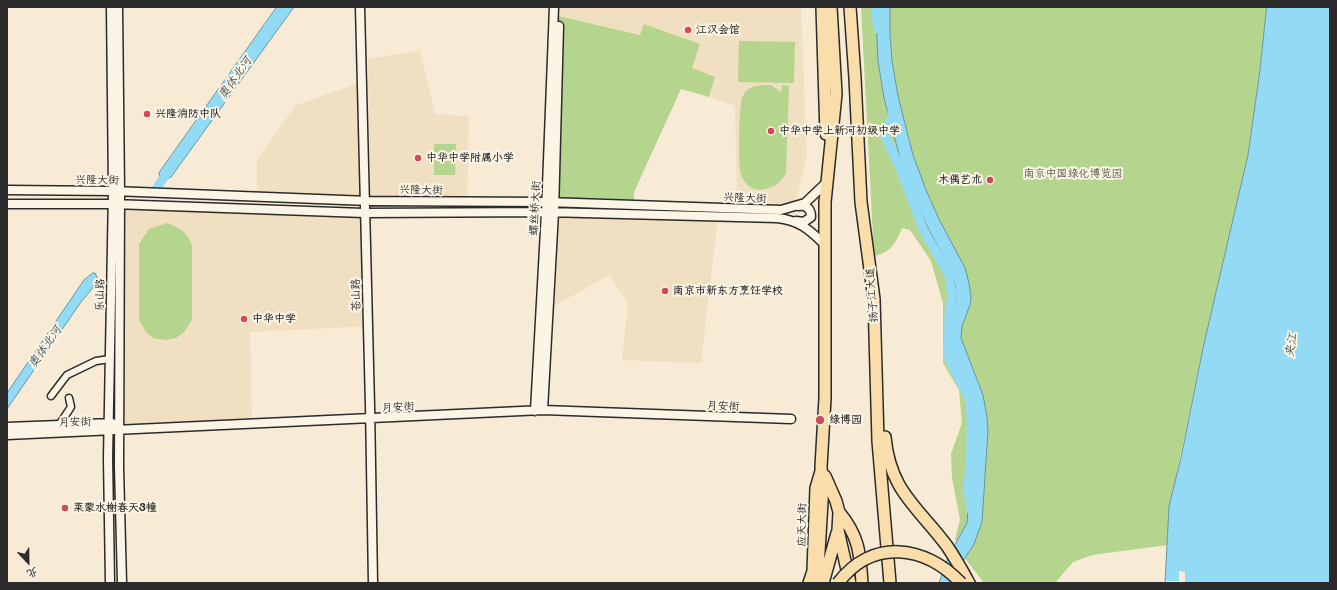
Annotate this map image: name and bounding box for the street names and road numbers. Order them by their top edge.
street label: 兴隆大街 [75,173,119,187]
street label: 螺丝桥大街 [527,180,543,236]
street label: 兴隆大街 [399,183,443,197]
street label: 兴隆大街 [723,191,767,205]
street label: 扬子江大道 [863,267,881,323]
street label: 乐山路 [93,278,107,312]
street label: 苍山路 [349,278,363,312]
street label: 月安街 [706,399,740,413]
street label: 月安街 [381,400,415,414]
street label: 月安街 [58,415,92,429]
street label: 应天大街 [795,503,809,547]

